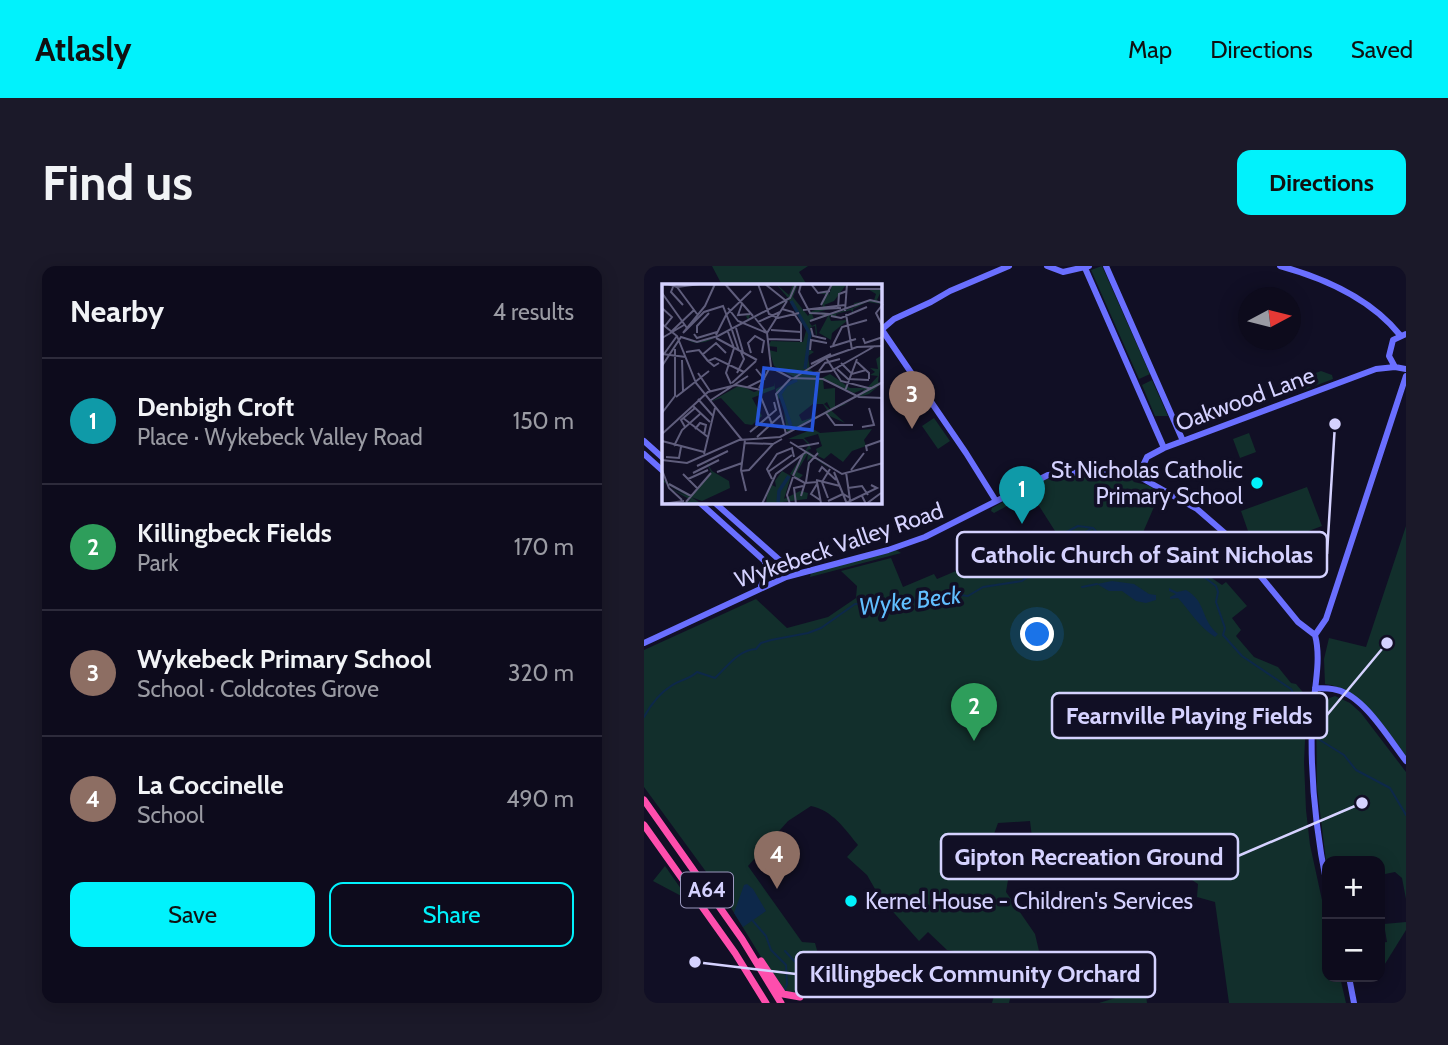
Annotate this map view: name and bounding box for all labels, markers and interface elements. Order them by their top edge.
text: Atlasly [35,29,132,69]
text: Map [1128,35,1172,64]
text: Directions [1210,35,1313,64]
text: Saved [1351,35,1413,64]
button: Directions [1237,150,1406,215]
text: Find us [42,153,193,212]
inset map [662,284,882,504]
north arrow [1238,287,1301,350]
text: Nearby [70,293,164,330]
text: 4 results [493,298,574,326]
street label: Oakwood Lane [1172,361,1319,437]
pin: 3 [889,371,935,429]
text: Denbigh Croft [137,391,294,423]
text: 1 [89,407,97,435]
text: 150 m [513,407,574,435]
text: Place · Wykebeck Valley Road [137,423,423,451]
place label: St Nicholas Catholic Primary School [1051,456,1244,510]
pin: 1 [999,466,1045,524]
marker: St Nicholas Catholic Primary School [1249,475,1265,491]
street label: Wykebeck Valley Road [731,496,947,594]
text: Killingbeck Fields [137,517,332,549]
callout: Catholic Church of Saint Nicholas [957,532,1327,577]
text: 2 [87,533,99,561]
text: 170 m [514,533,574,561]
text: Catholic Church of Saint Nicholas [971,540,1313,569]
text: Park [137,549,178,577]
water label: Wyke Beck [857,580,964,621]
your location [1020,617,1054,651]
text: Wykebeck Primary School [137,643,432,675]
text: 3 [87,659,99,687]
text: 320 m [508,659,574,687]
text: School · Coldcotes Grove [137,675,379,703]
pin: 2 [951,683,997,741]
callout: Fearnville Playing Fields [1052,693,1327,738]
text: Fearnville Playing Fields [1066,701,1312,730]
text: La Coccinelle [137,769,284,801]
text: 4 [86,785,100,813]
text: 490 m [506,785,574,813]
text: School [137,801,204,829]
pin: 4 [754,831,800,889]
callout: Gipton Recreation Ground [941,834,1238,879]
text: Gipton Recreation Ground [954,842,1224,871]
map controls [1322,856,1385,982]
button: + [1322,856,1385,919]
road number: A64 [681,872,733,908]
button: Save [70,882,315,947]
button: Share [329,882,574,947]
place label: Kernel House - Children's Services [865,887,1193,915]
marker: Kernel House - Children's Services [843,893,859,909]
button: − [1322,919,1385,982]
callout: Killingbeck Community Orchard [796,952,1155,997]
text: Killingbeck Community Orchard [810,959,1140,988]

